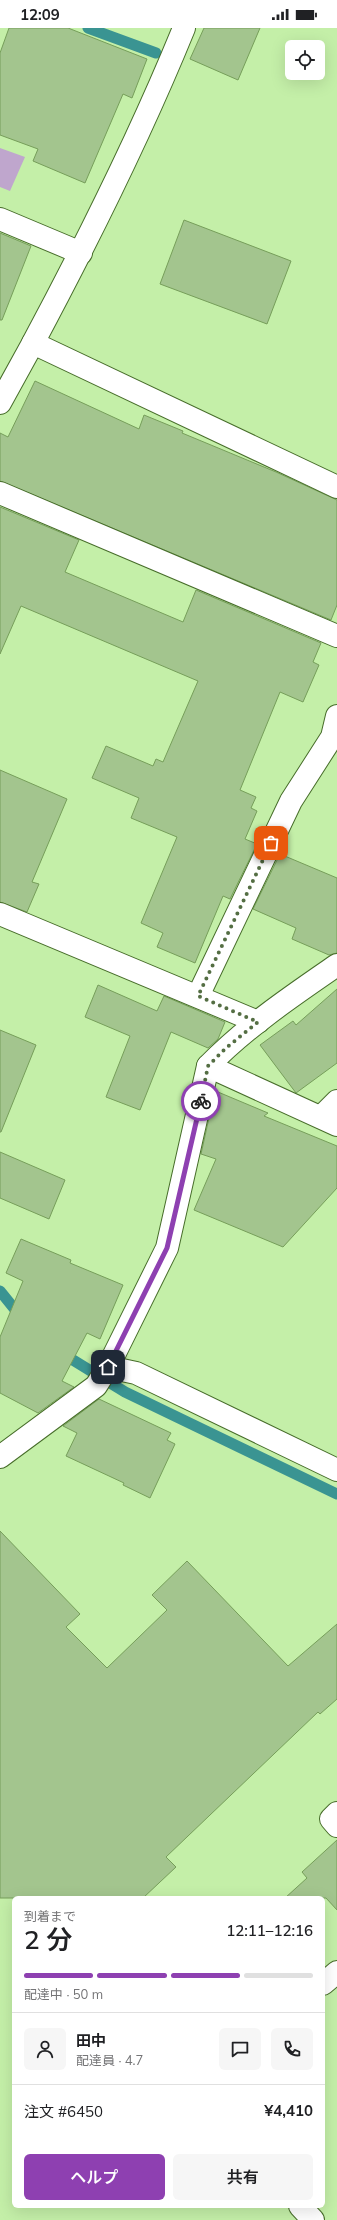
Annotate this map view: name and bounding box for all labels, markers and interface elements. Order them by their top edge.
text: 12:09 [20,5,60,24]
map controls [285,40,325,80]
button: locate [285,40,325,80]
pin [254,826,288,860]
icon: bag [260,832,282,854]
courier [181,1081,221,1121]
icon: bike [190,1090,212,1112]
pin [91,1350,125,1384]
icon: home [97,1356,119,1378]
text: 到着まで [24,1908,76,1924]
text: 12:11–12:16 [226,1921,313,1940]
text: 2 分 [24,1923,73,1956]
text: 配達中 · 50 m [24,1986,103,2002]
button: person [24,2028,66,2070]
button: chat [219,2028,261,2070]
button: phone [271,2028,313,2070]
text: 田中 [76,2031,106,2050]
text: 配達員 · 4.7 [76,2052,143,2068]
text: ¥4,410 [264,2101,313,2120]
text: 注文 #6450 [24,2102,103,2121]
button: ヘルプ [24,2154,165,2200]
button: 共有 [173,2154,313,2200]

